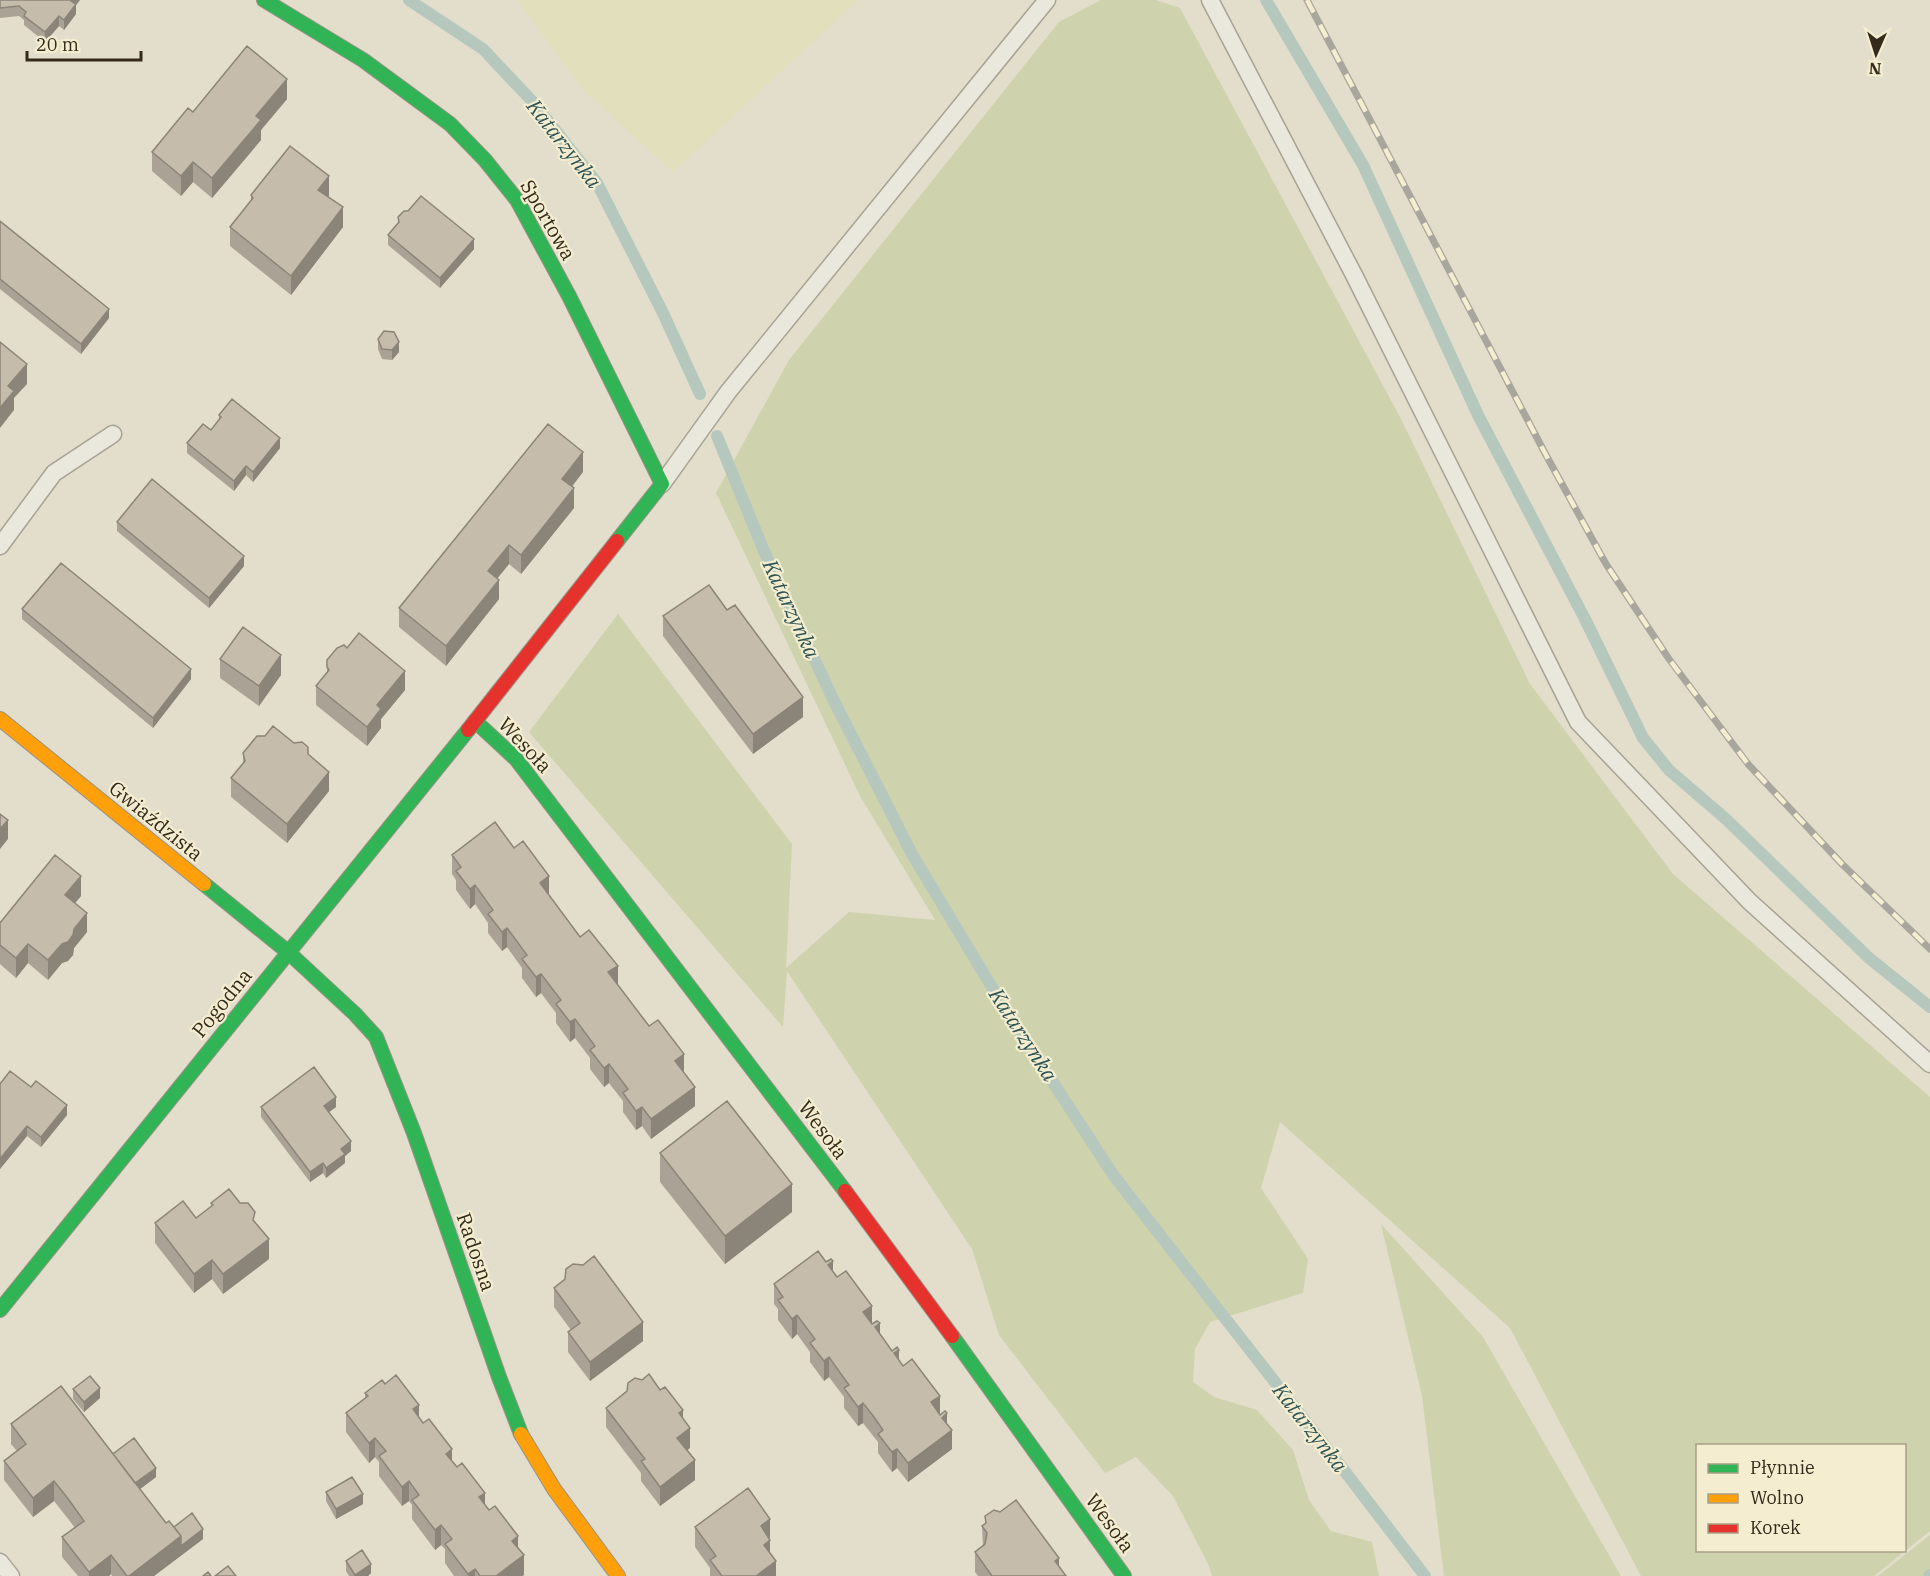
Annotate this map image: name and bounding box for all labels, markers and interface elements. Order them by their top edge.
scale bar [27,24,141,62]
north arrow [1846,24,1906,84]
text: 20 m [36,33,79,56]
text: N [1868,59,1882,79]
water label: Katarzynka [521,92,609,194]
street label: Sportowa [514,174,582,265]
water label: Katarzynka [756,554,827,663]
street label: Wesoła [493,711,558,779]
street label: Gwiaździsta [104,774,209,867]
street label: Pogodna [185,962,258,1043]
water label: Katarzynka [983,982,1065,1087]
street label: Wesoła [792,1095,854,1165]
street label: Radosna [450,1209,502,1295]
water label: Katarzynka [1267,1376,1355,1478]
legend [1696,1444,1906,1552]
text: Płynnie [1750,1456,1815,1479]
text: Wolno [1750,1486,1804,1509]
street label: Wesoła [1080,1488,1141,1558]
text: Korek [1750,1516,1801,1539]

